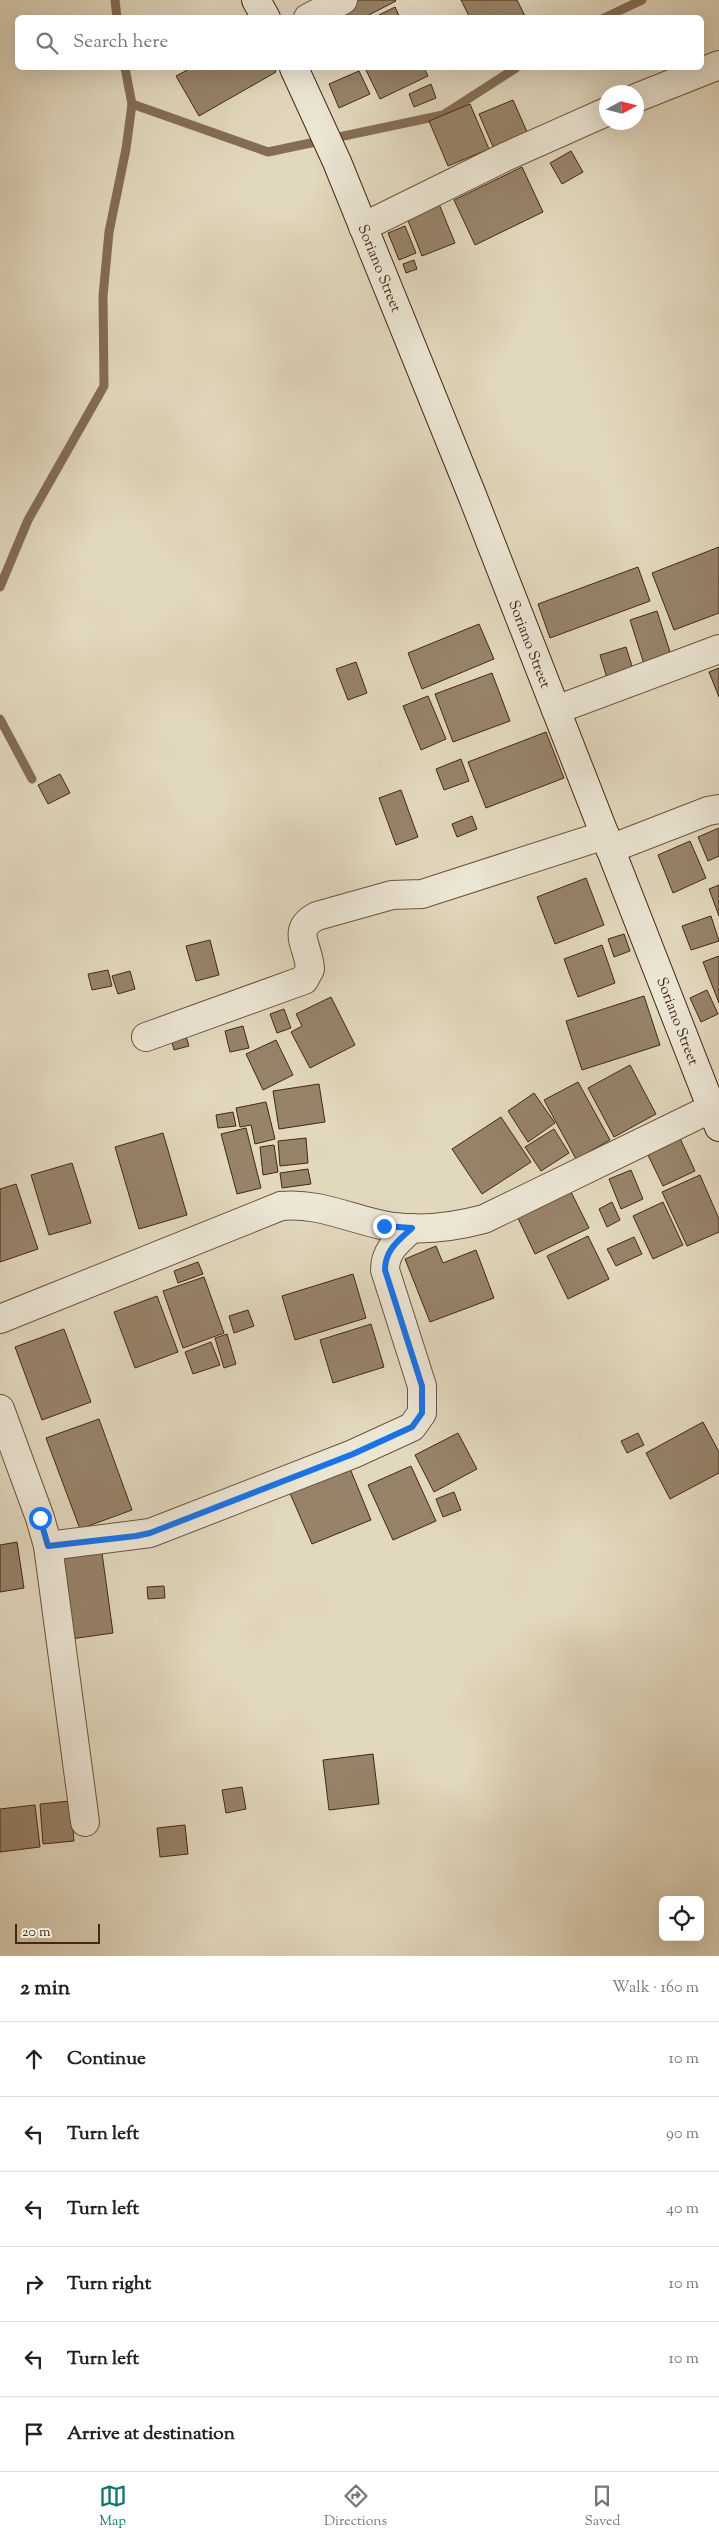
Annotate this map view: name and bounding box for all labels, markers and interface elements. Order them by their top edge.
search box [15,15,704,70]
icon: search [33,29,61,57]
text: Search here [73,29,168,56]
north arrow [599,85,644,130]
street label: Soriano Street [351,222,406,316]
street label: Soriano Street [502,597,555,692]
street label: Soriano Street [650,974,703,1069]
route end [373,1215,396,1238]
route start [29,1507,52,1530]
map controls [659,1896,704,1941]
button: locate [659,1896,704,1941]
scale bar [15,1921,100,1944]
text: 20 m [22,1923,51,1943]
text: 2 min [20,1974,70,2004]
text: Walk · 160 m [612,1977,699,2000]
icon: ahead [20,2045,48,2073]
text: Continue [67,2046,146,2073]
text: 10 m [669,2048,699,2071]
icon: left [20,2120,48,2148]
text: Turn left [67,2121,139,2148]
text: 90 m [666,2123,699,2146]
icon: left [20,2195,48,2223]
text: Turn left [67,2196,139,2223]
text: 40 m [666,2198,699,2221]
icon: right [20,2270,48,2298]
text: Turn right [67,2271,151,2298]
text: 10 m [669,2273,699,2296]
icon: left [20,2345,48,2373]
text: Turn left [67,2346,139,2373]
text: 10 m [669,2348,699,2371]
icon: arrive [20,2420,48,2448]
text: Arrive at destination [67,2421,235,2448]
tab: Map [99,2482,127,2532]
tab: Directions [324,2482,387,2532]
tab: Saved [584,2482,620,2532]

